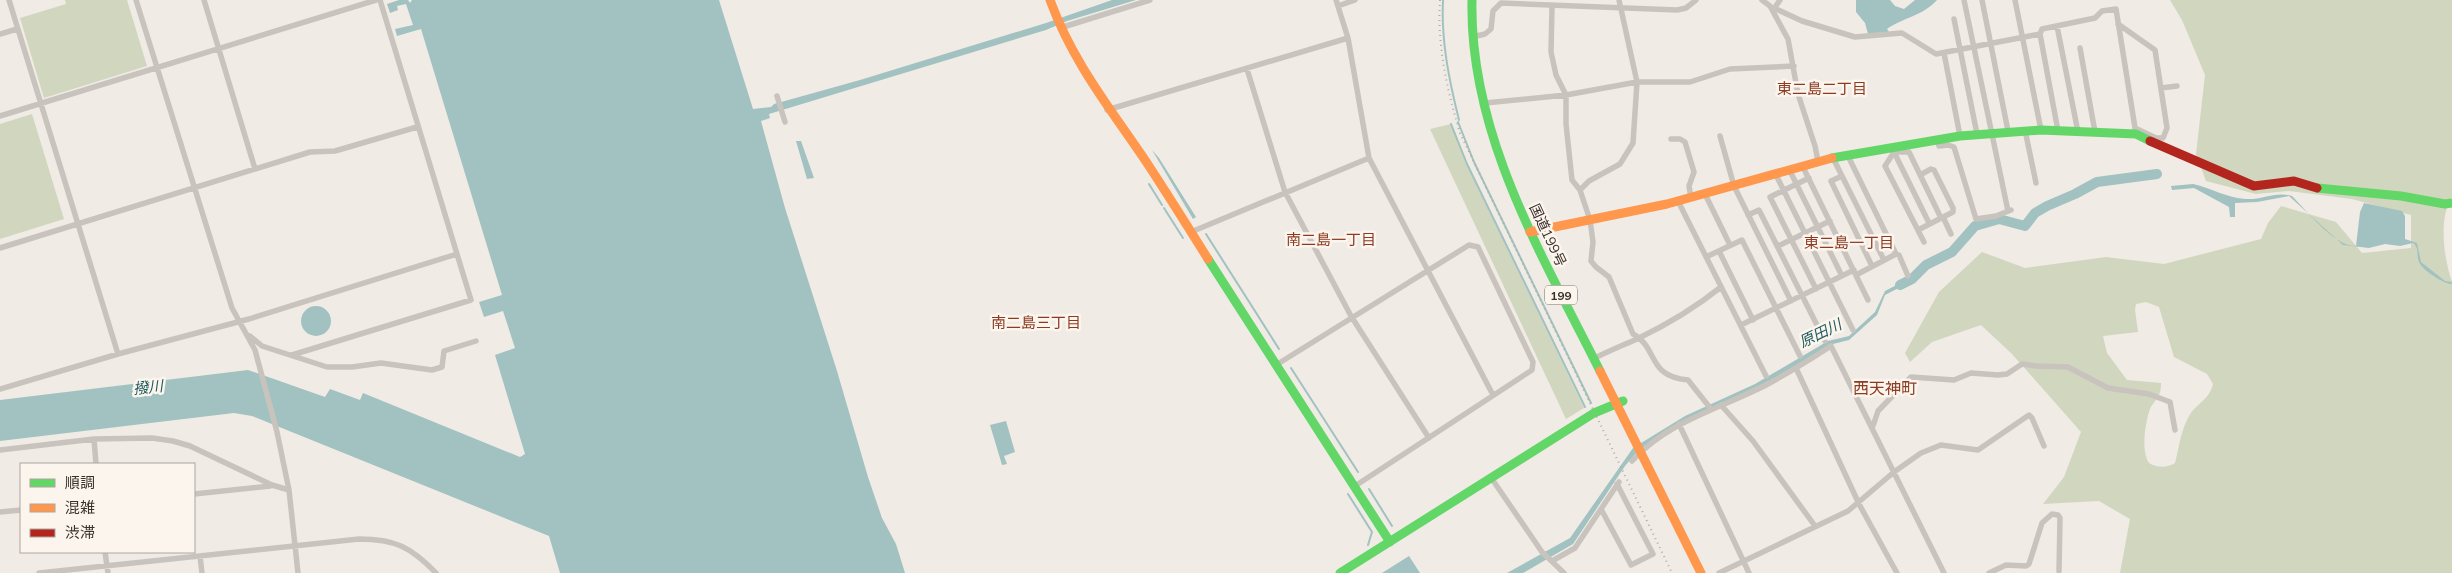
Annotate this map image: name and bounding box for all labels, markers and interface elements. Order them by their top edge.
district label: 東二島二丁目 [1777,79,1867,98]
street label: 国道199号 [1526,201,1570,269]
district label: 南二島一丁目 [1286,230,1376,249]
district label: 東二島一丁目 [1804,233,1894,252]
road number: 199 [1545,286,1577,304]
district label: 南二島三丁目 [991,313,1081,332]
water label: 原田川 [1796,314,1846,351]
water label: 撥川 [132,376,166,398]
district label: 西天神町 [1853,378,1917,398]
legend [20,463,195,553]
text: 順調 [65,473,95,492]
text: 混雑 [65,498,95,517]
text: 渋滞 [65,523,95,542]

